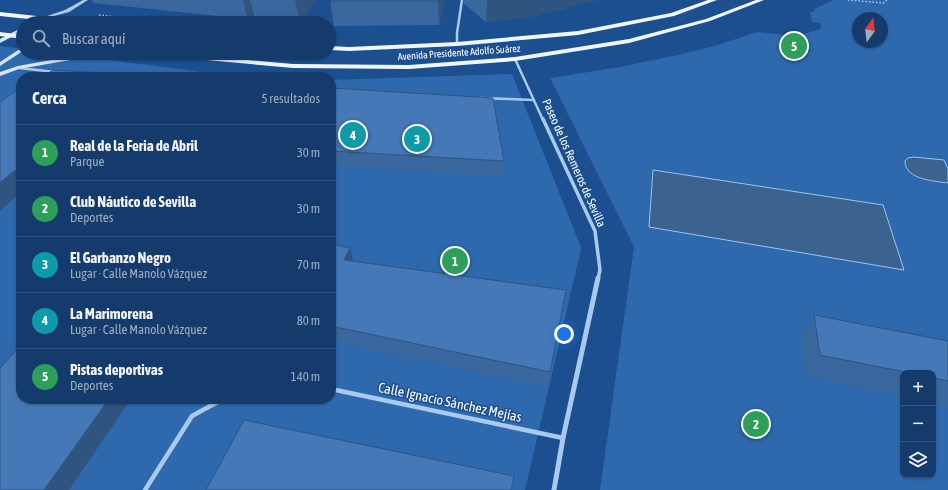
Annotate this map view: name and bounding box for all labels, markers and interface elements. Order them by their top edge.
north arrow [852,12,888,48]
search box [16,16,336,60]
icon: search [30,27,52,49]
text: Buscar aquí [62,30,125,47]
pin: 5 [781,31,807,61]
street label: Avenida Presidente Adolfo Suárez [397,43,521,62]
text: Cerca [32,88,67,108]
text: 5 resultados [261,91,320,106]
street label: Paseo de los Remeros de Sevilla [539,97,609,229]
pin: 4 [340,120,366,150]
pin: 3 [404,124,430,154]
text: Real de la Feria de Abril [70,137,198,154]
text: 1 [42,145,48,160]
text: 30 m [297,145,320,160]
text: Parque [70,154,104,169]
text: Club Náutico de Sevilla [70,193,196,210]
text: 2 [42,201,48,216]
text: 30 m [297,201,320,216]
text: Deportes [70,210,113,225]
pin: 1 [442,246,468,276]
text: El Garbanzo Negro [70,249,171,266]
text: 3 [42,257,48,272]
text: 70 m [297,257,320,272]
text: Lugar · Calle Manolo Vázquez [70,266,207,281]
text: La Marimorena [70,305,153,322]
text: 4 [42,313,48,328]
text: 80 m [297,313,320,328]
text: Lugar · Calle Manolo Vázquez [70,322,207,337]
your location [554,324,574,344]
text: Pistas deportivas [70,361,163,378]
text: 5 [42,369,48,384]
text: 140 m [291,369,320,384]
map controls [900,370,936,478]
button: + [900,370,936,406]
text: Deportes [70,378,113,393]
street label: Calle Ignacio Sánchez Mejías [377,379,523,425]
button: − [900,406,936,442]
pin: 2 [743,409,769,439]
button: layers [900,442,936,478]

